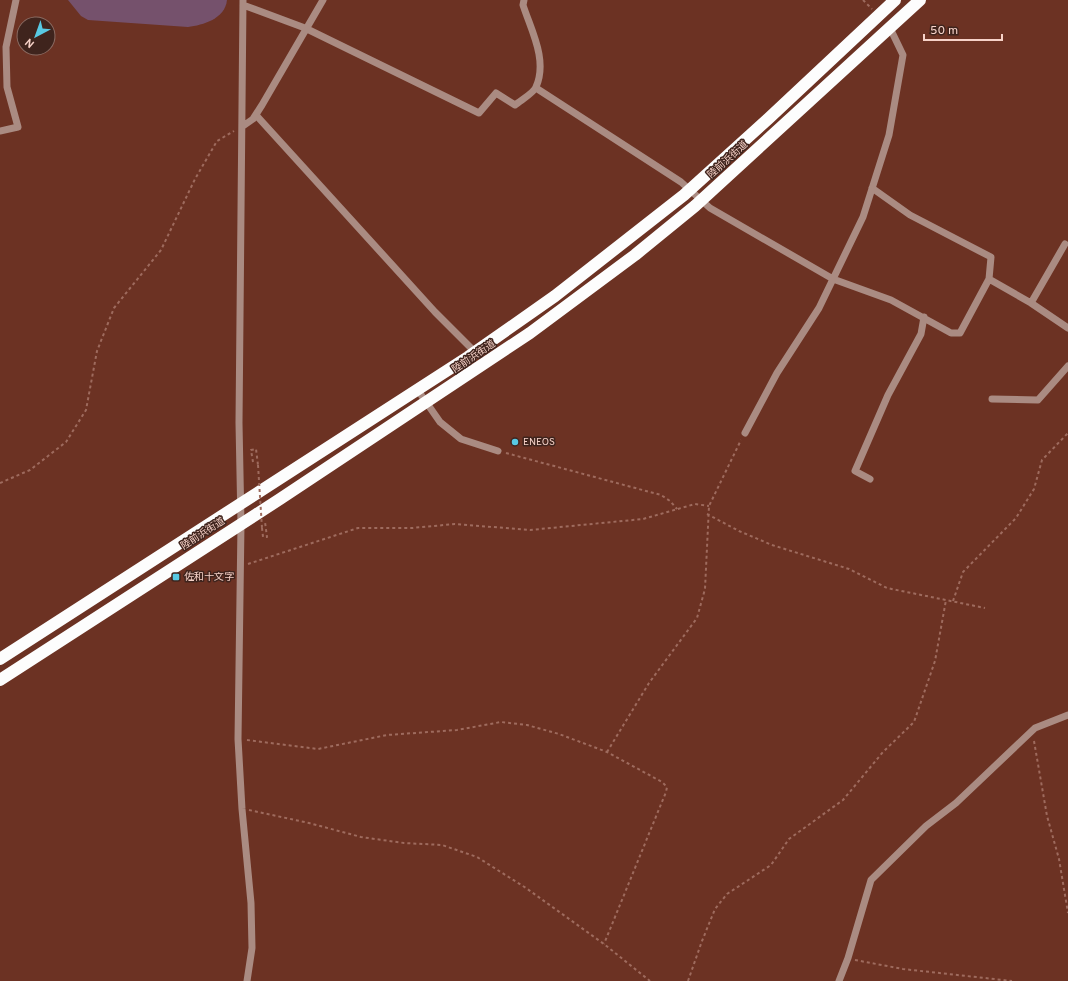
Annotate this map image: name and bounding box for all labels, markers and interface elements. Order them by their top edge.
north arrow [16,16,56,56]
scale bar [924,16,1002,42]
text: 50 m [930,23,958,39]
text: N [23,35,38,51]
street label: 陸前浜街道 [705,138,751,182]
street label: 陸前浜街道 [450,338,498,376]
place label: ENEOS [523,436,555,449]
marker: ENEOS [510,437,520,447]
street label: 陸前浜街道 [178,515,228,553]
place label: 佐和十文字 [184,571,234,584]
marker: 佐和十文字 [171,572,181,582]

